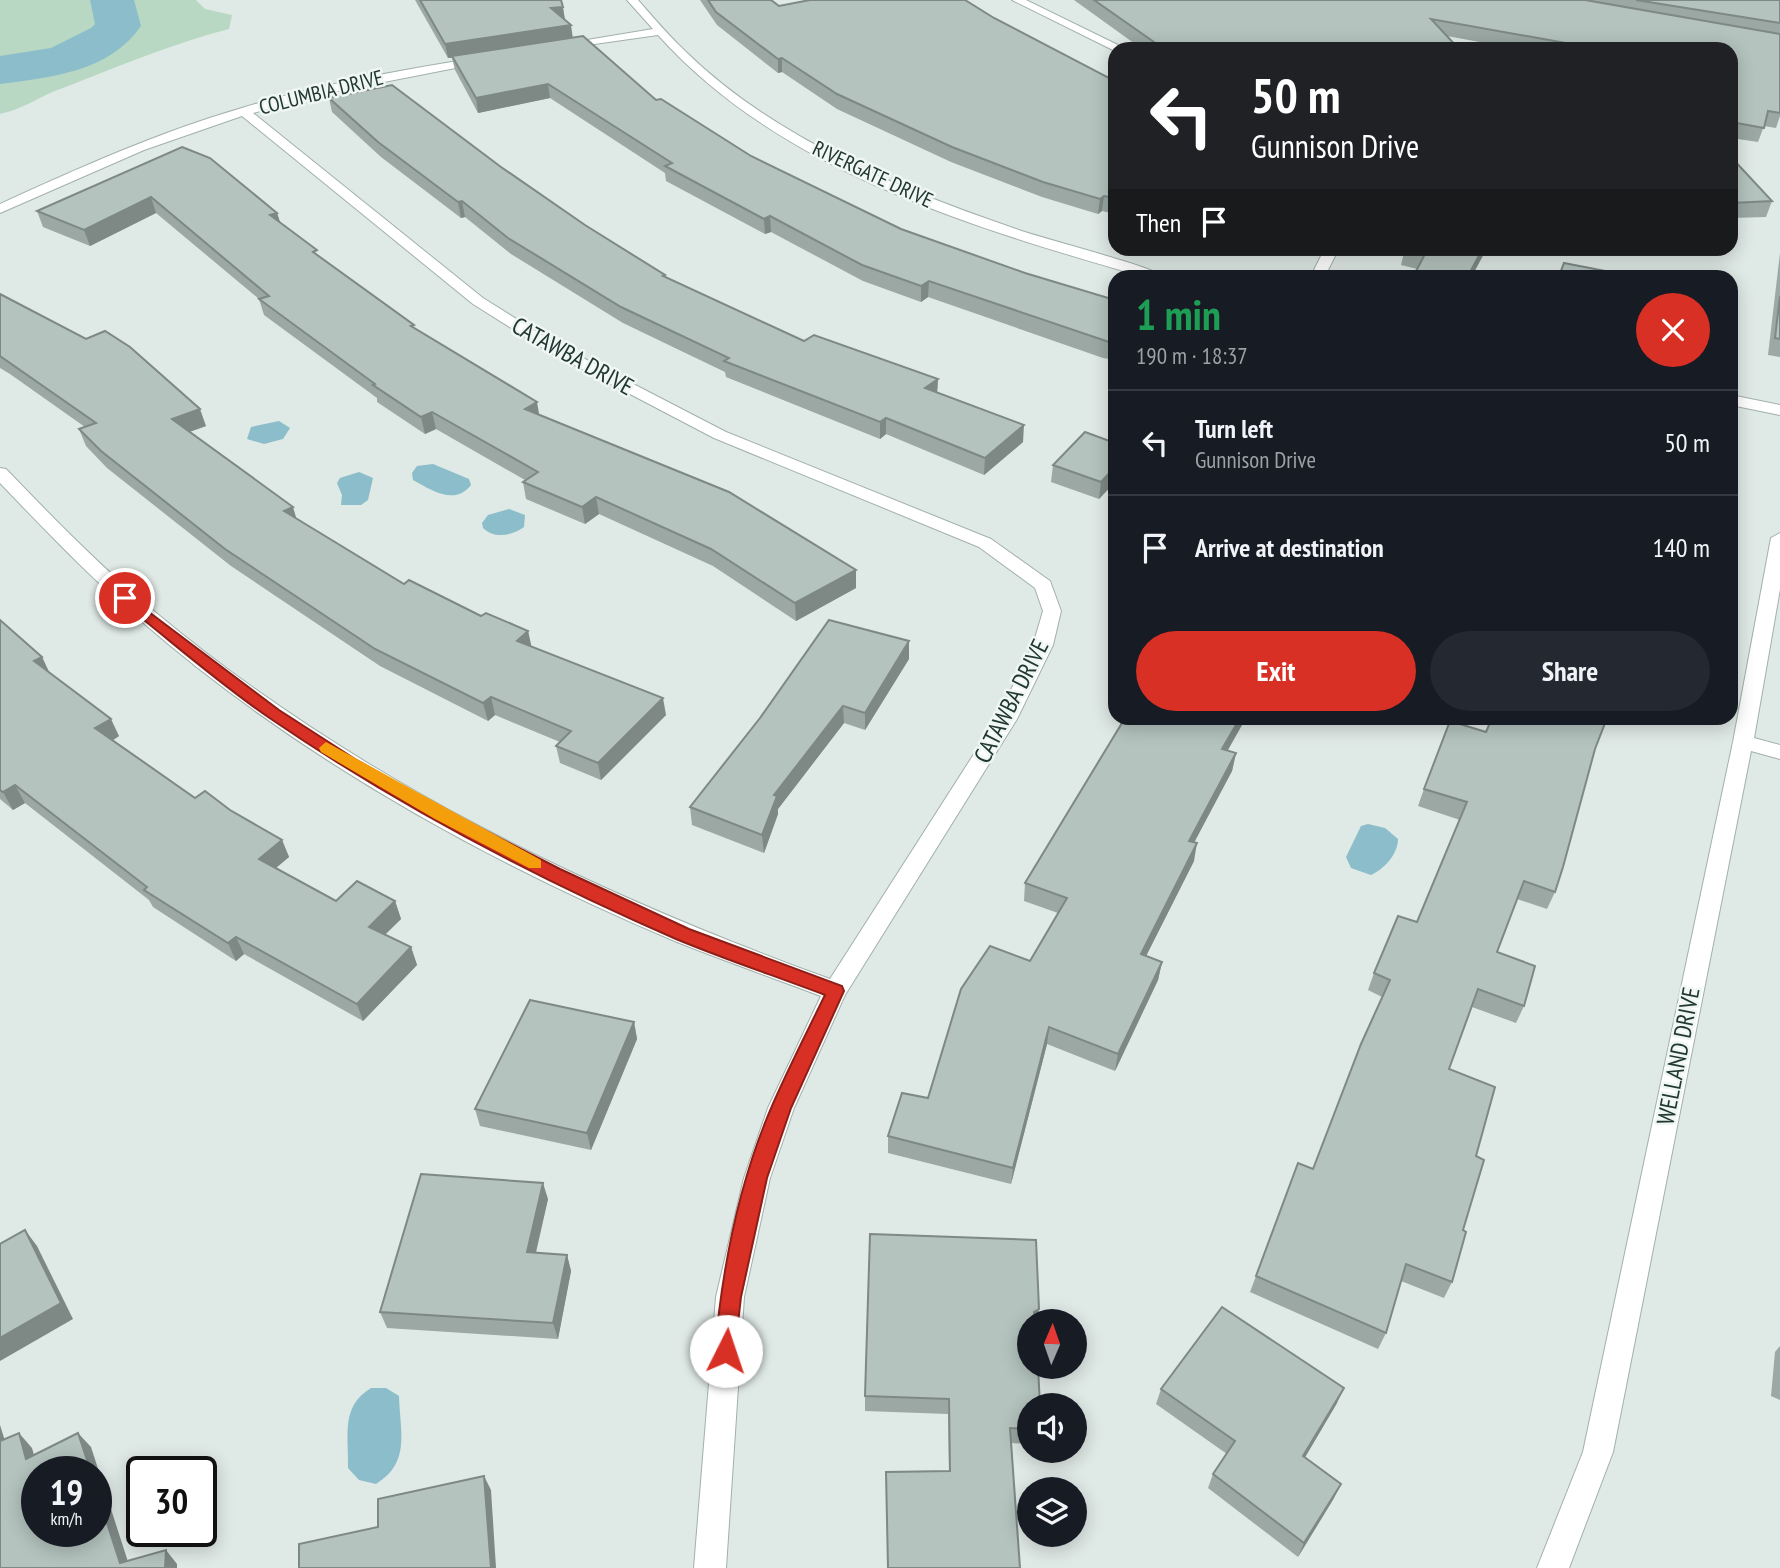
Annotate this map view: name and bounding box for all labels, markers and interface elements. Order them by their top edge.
text: 50 m [1251,63,1340,127]
street label: COLUMBIA DRIVE [256,64,386,120]
icon: left [1136,70,1227,161]
text: Gunnison Drive [1251,125,1419,167]
street label: RIVERGATE DRIVE [808,134,938,214]
icon: arrive [1195,203,1233,241]
text: Then [1136,206,1181,239]
text: 1 min [1136,287,1221,342]
button: close [1636,293,1710,367]
street label: CATAWBA DRIVE [507,310,639,402]
text: 190 m · 18:37 [1136,341,1248,370]
text: Turn left [1195,412,1273,445]
icon: left [1136,424,1174,462]
text: 50 m [1664,426,1710,459]
text: Gunnison Drive [1195,445,1316,474]
icon: arrive [1136,529,1174,567]
text: Arrive at destination [1195,531,1384,564]
text: 140 m [1652,531,1710,564]
pin [95,568,155,628]
icon: arrive [106,579,144,617]
button: Exit [1136,631,1416,711]
button: Share [1430,631,1710,711]
street label: CATAWBA DRIVE [967,634,1055,768]
street label: WELLAND DRIVE [1649,985,1707,1127]
north arrow [1017,1309,1087,1379]
map controls [1017,1309,1087,1547]
position arrow [689,1314,763,1388]
button: sound [1017,1393,1087,1463]
speed limit sign: 30 [126,1456,217,1547]
text: 19 [50,1469,83,1515]
button: layers [1017,1477,1087,1547]
text: km/h [51,1507,82,1530]

